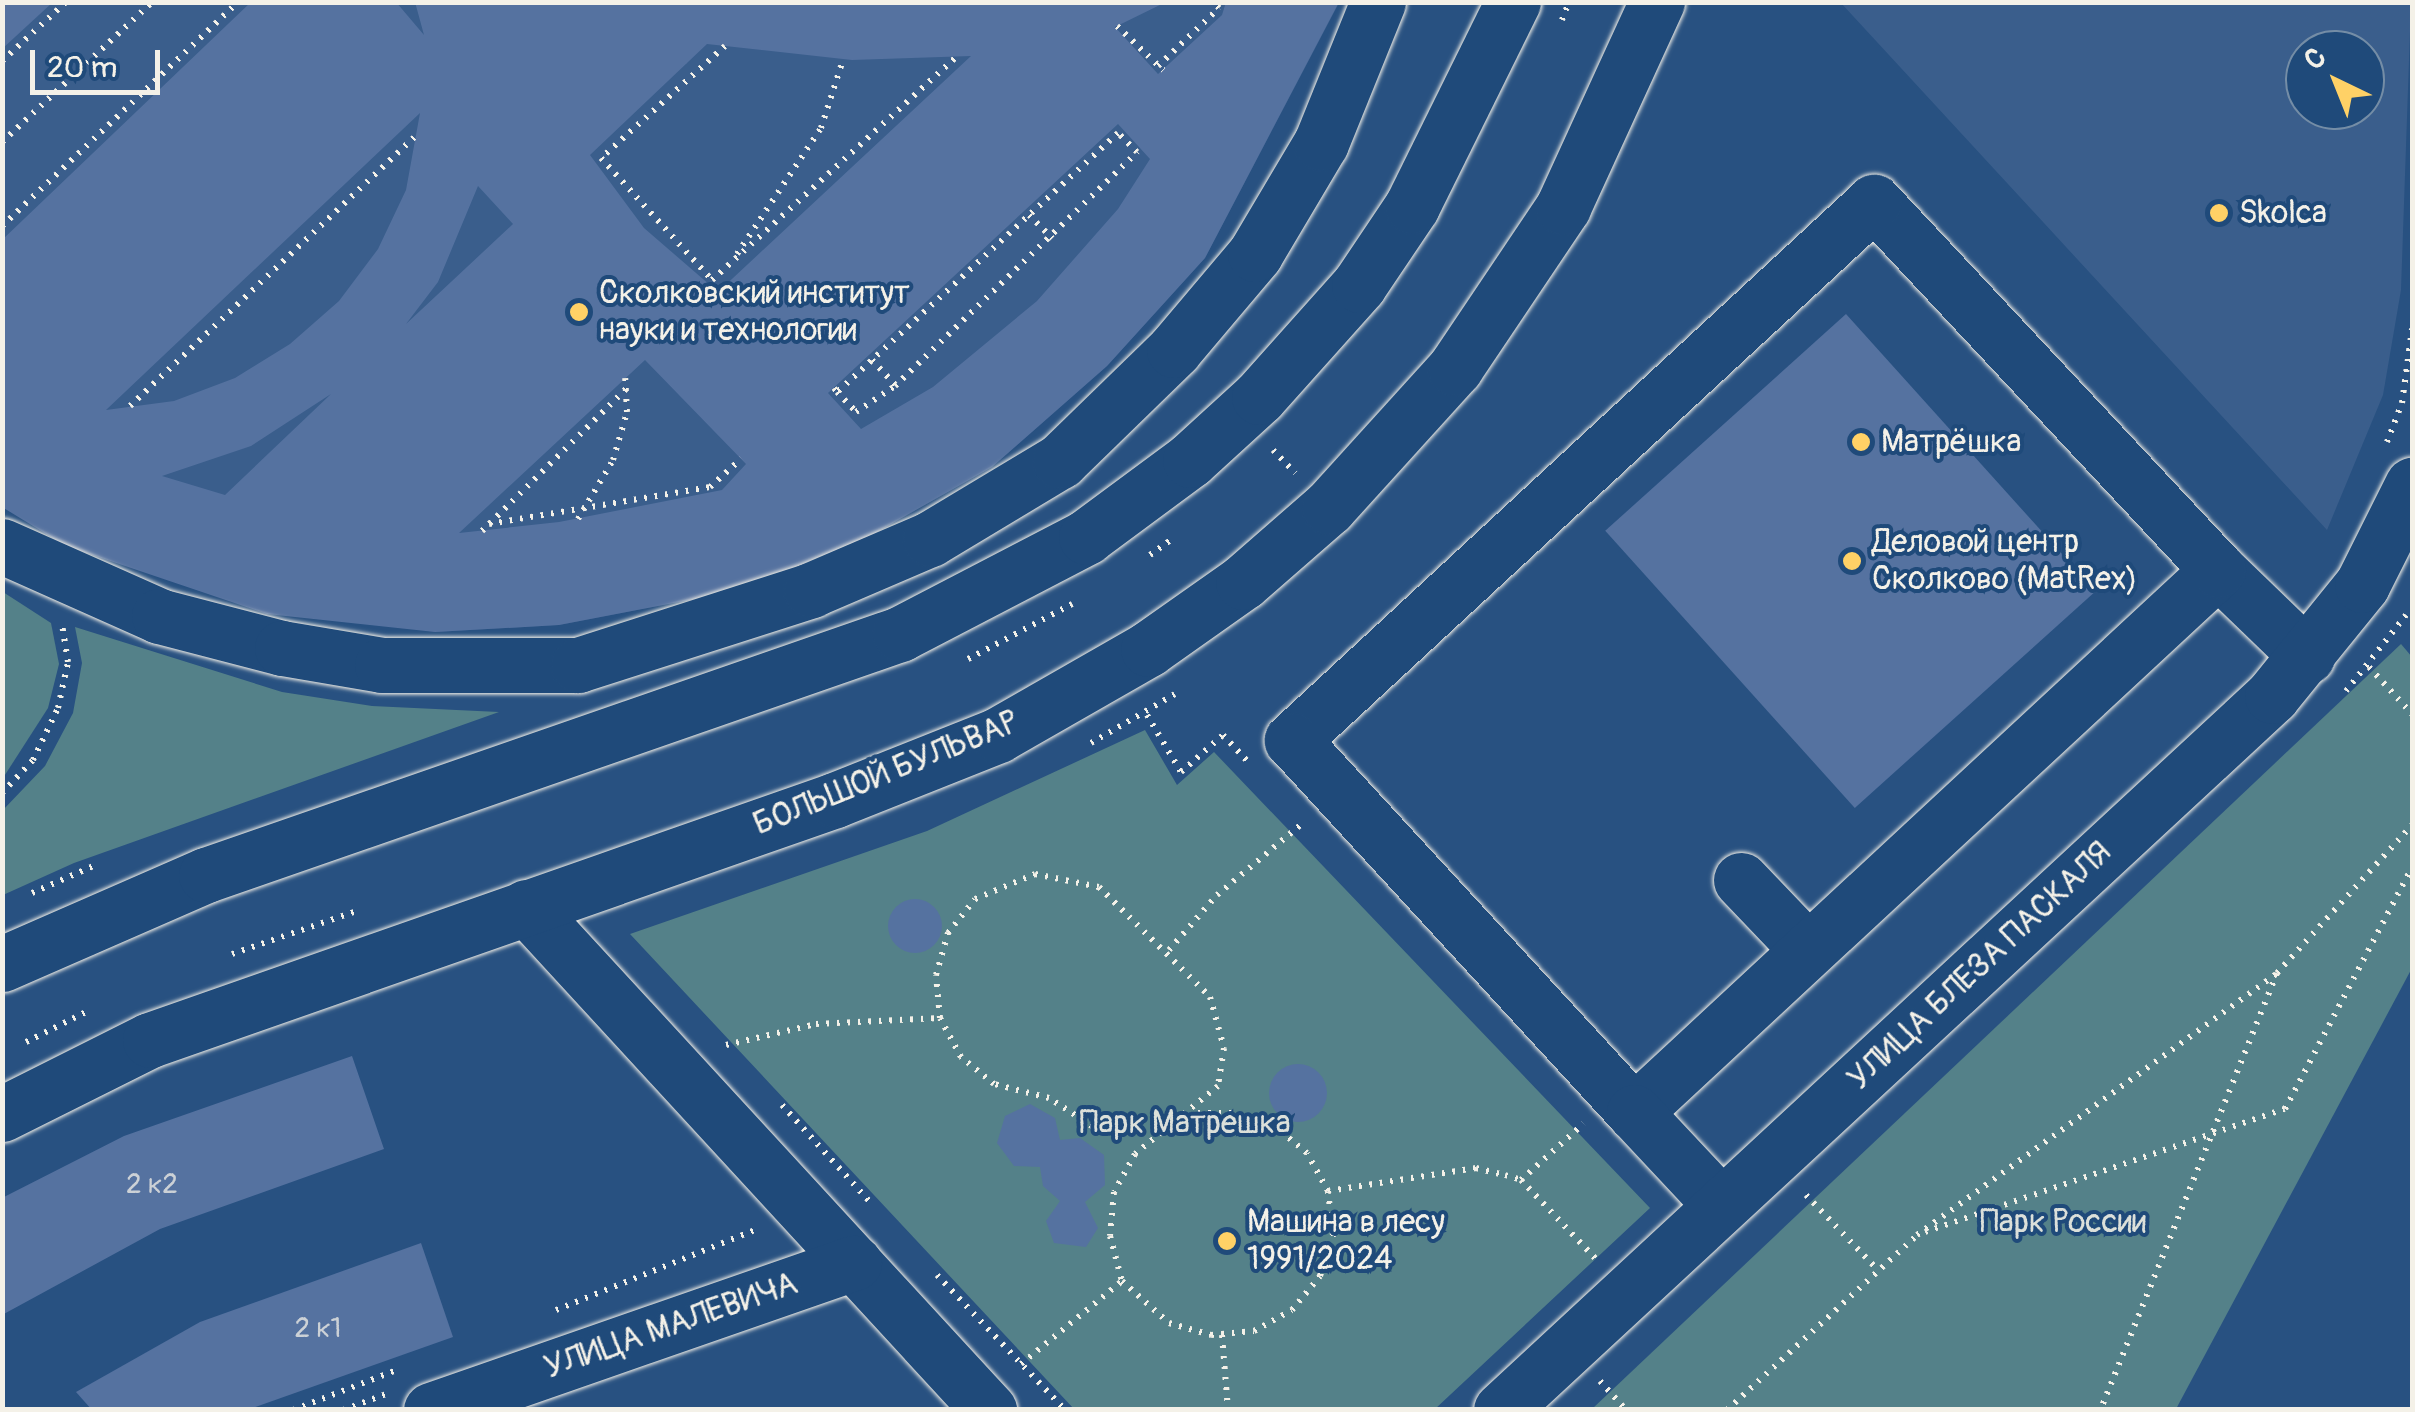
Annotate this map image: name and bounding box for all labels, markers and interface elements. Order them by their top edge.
scale bar [35,30,165,92]
north arrow [2285,30,2385,130]
text: С [2297,40,2334,78]
text: 20 m [47,49,117,86]
place label: Skolca [2239,194,2327,232]
marker: Skolca [2208,202,2230,224]
place label: Сколковский институт науки и технологии [599,275,910,350]
marker: Сколковский институт науки и технологии [568,301,590,323]
place label: Матрёшка [1881,423,2021,461]
marker: Матрёшка [1850,431,1872,453]
place label: Деловой центр Сколково (MatRex) [1872,524,2137,599]
marker: Деловой центр Сколково (MatRex) [1841,550,1863,572]
street label: БОЛЬШОЙ БУЛЬВАР [748,703,1024,845]
street label: УЛИЦА БЛЕЗА ПАСКАЛЯ [1840,834,2120,1098]
park label: Парк Матрешка [1079,1104,1291,1142]
house number: 2 к2 [126,1168,178,1202]
park label: Парк России [1980,1203,2146,1241]
place label: Машина в лесу 1991/2024 [1247,1204,1445,1279]
marker: Машина в лесу 1991/2024 [1216,1230,1238,1252]
street label: УЛИЦА МАЛЕВИЧА [539,1265,803,1387]
house number: 2 к1 [294,1312,342,1346]

